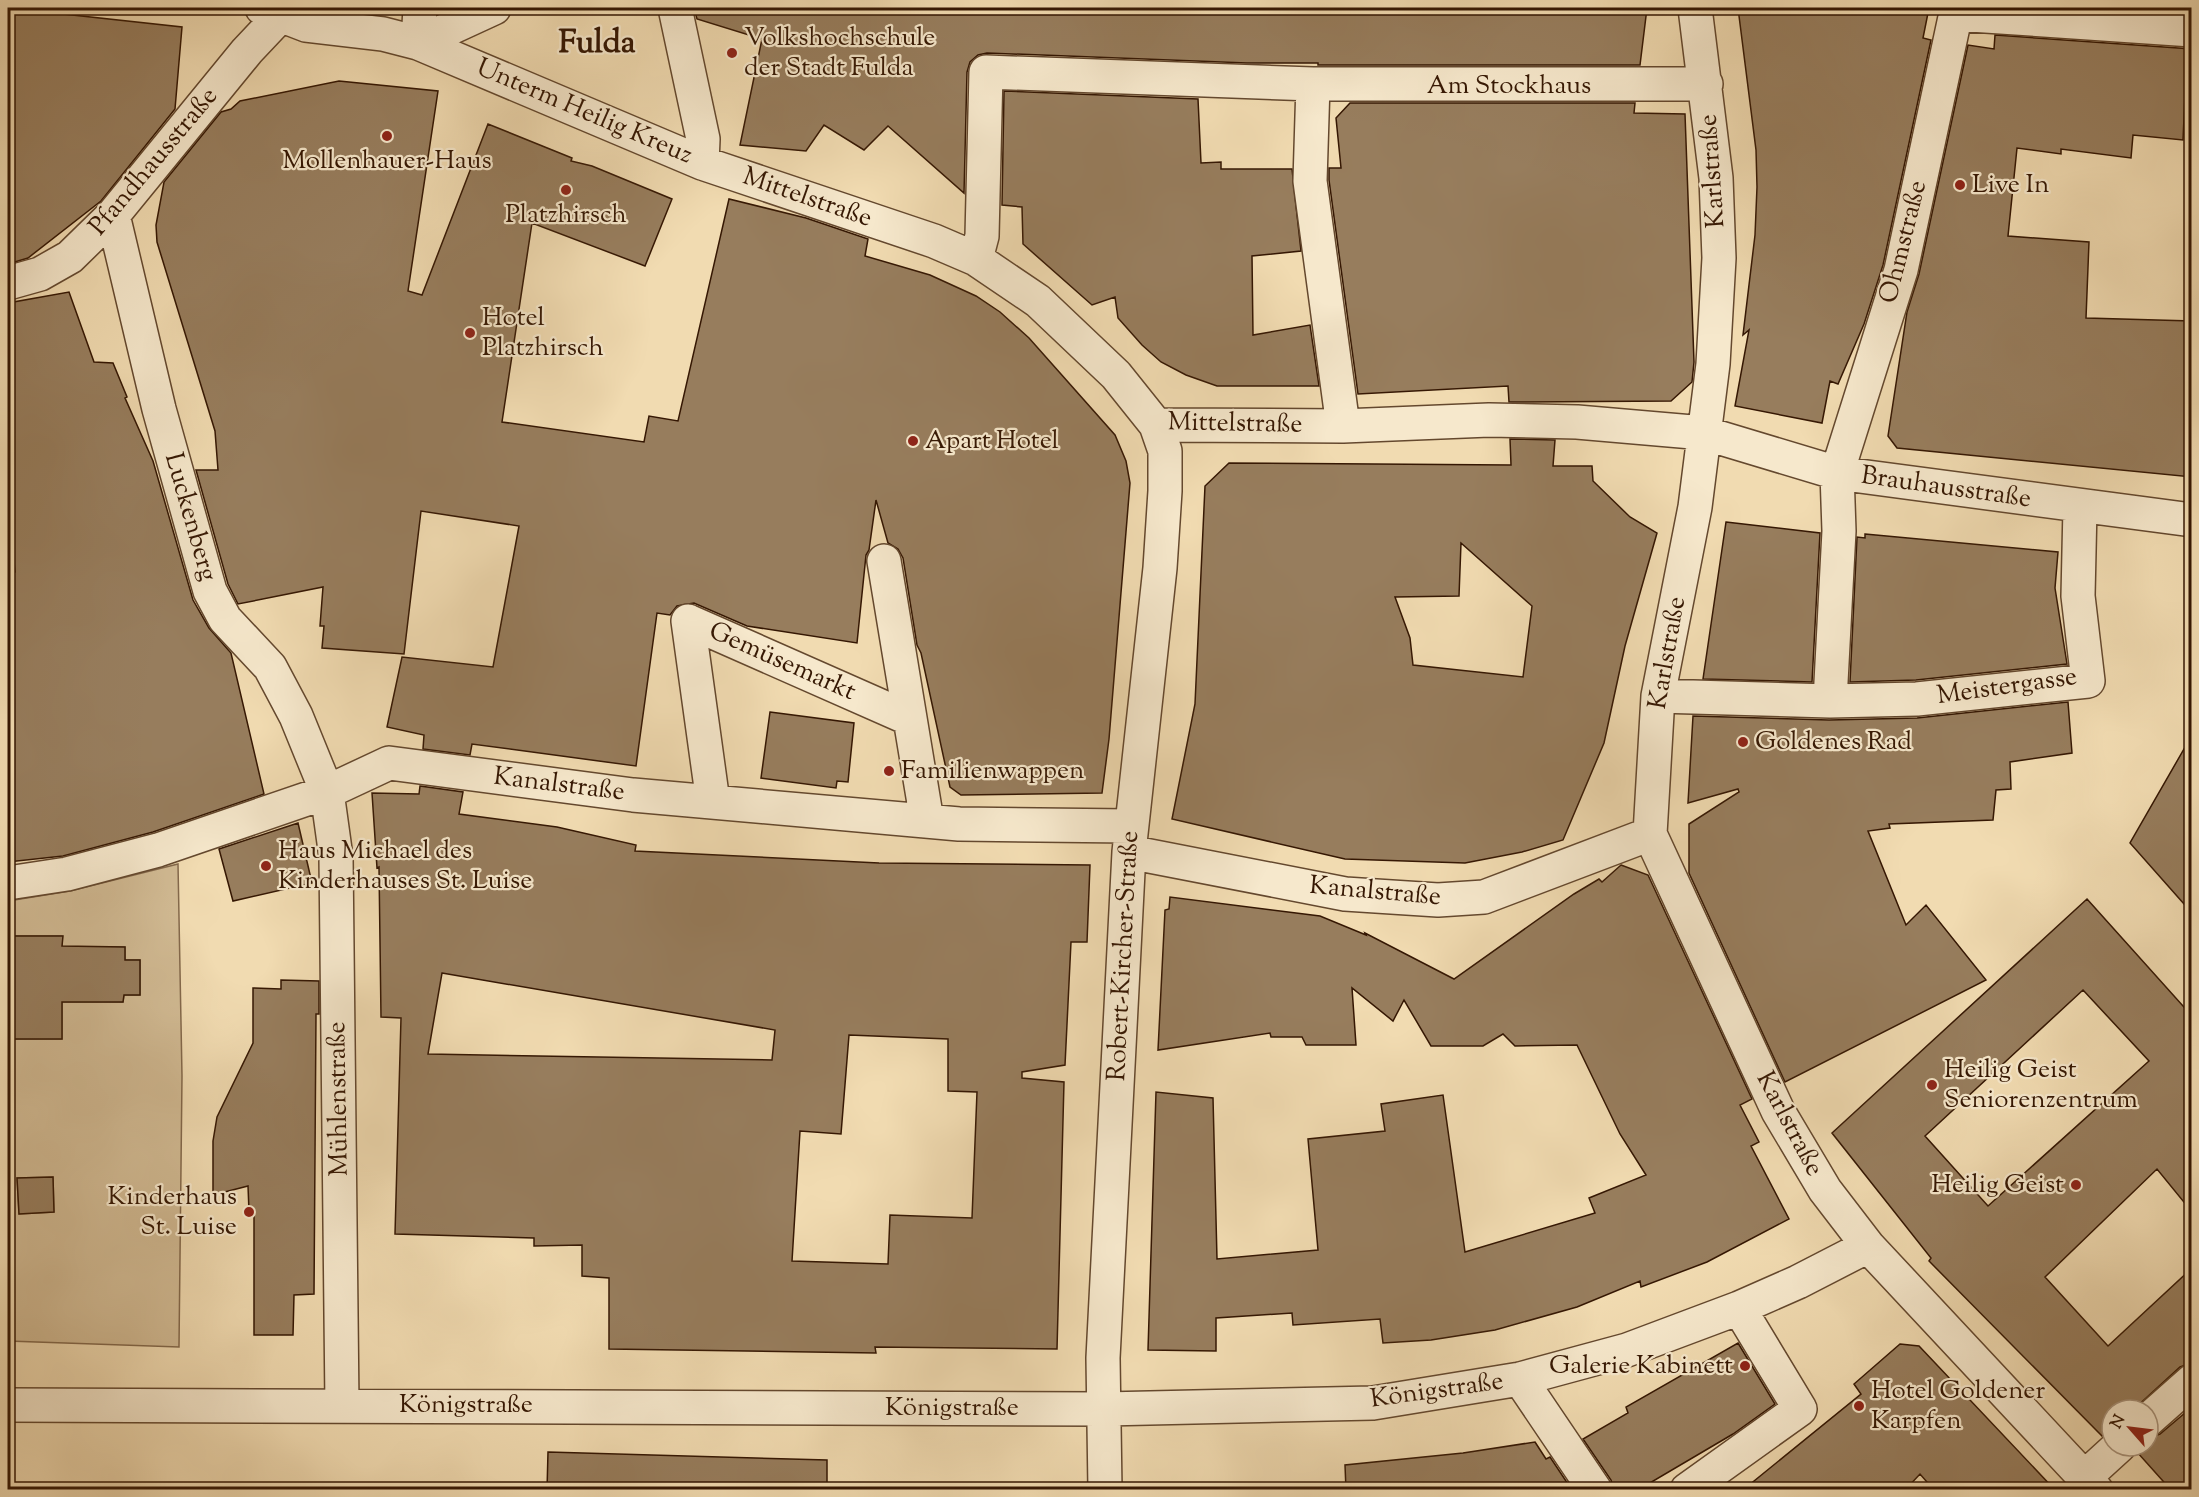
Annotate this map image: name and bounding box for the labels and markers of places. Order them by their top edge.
place label: Volkshochschule der Stadt Fulda [744,20,935,87]
marker: Volkshochschule der Stadt Fulda [725,46,739,60]
marker: Mollenhauer-Haus [380,129,394,143]
place label: Mollenhauer-Haus [282,143,492,180]
place label: Live In [1972,167,2049,204]
marker: Live In [1953,178,1967,192]
marker: Platzhirsch [559,183,573,197]
place label: Platzhirsch [505,197,627,234]
place label: Hotel Platzhirsch [482,300,604,367]
marker: Hotel Platzhirsch [463,326,477,340]
place label: Apart Hotel [925,423,1059,460]
marker: Apart Hotel [906,434,920,448]
place label: Goldenes Rad [1755,724,1912,761]
marker: Goldenes Rad [1736,735,1750,749]
place label: Familienwappen [901,753,1084,790]
marker: Familienwappen [882,764,896,778]
place label: Haus Michael des Kinderhauses St. Luise [278,833,532,900]
marker: Haus Michael des Kinderhauses St. Luise [259,859,273,873]
place label: Heilig Geist Seniorenzentrum [1944,1052,2138,1119]
marker: Heilig Geist Seniorenzentrum [1925,1078,1939,1092]
place label: Heilig Geist [1931,1167,2064,1204]
marker: Heilig Geist [2069,1178,2083,1192]
place label: Kinderhaus St. Luise [107,1179,237,1246]
marker: Kinderhaus St. Luise [242,1205,256,1219]
place label: Galerie Kabinett [1549,1348,1733,1385]
marker: Galerie Kabinett [1738,1359,1752,1373]
place label: Hotel Goldener Karpfen [1871,1373,2045,1440]
marker: Hotel Goldener Karpfen [1852,1399,1866,1413]

